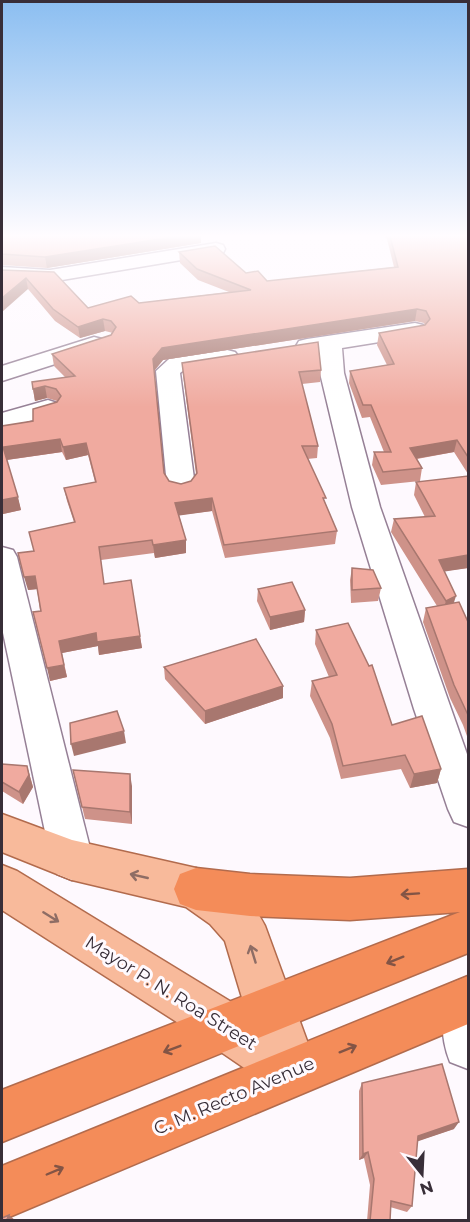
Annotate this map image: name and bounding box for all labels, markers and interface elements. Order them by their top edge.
one-way arrow [130,869,149,881]
one-way arrow [401,889,421,900]
one-way arrow [42,912,59,924]
street label: Mayor P. N. Roa Street [81,931,261,1055]
one-way arrow [247,945,258,964]
one-way arrow [386,955,404,966]
one-way arrow [338,1043,357,1054]
one-way arrow [163,1044,181,1055]
street label: C. M. Recto Avenue [150,1052,318,1140]
north arrow [392,1144,452,1204]
one-way arrow [46,1165,64,1176]
text: N [417,1177,436,1199]

